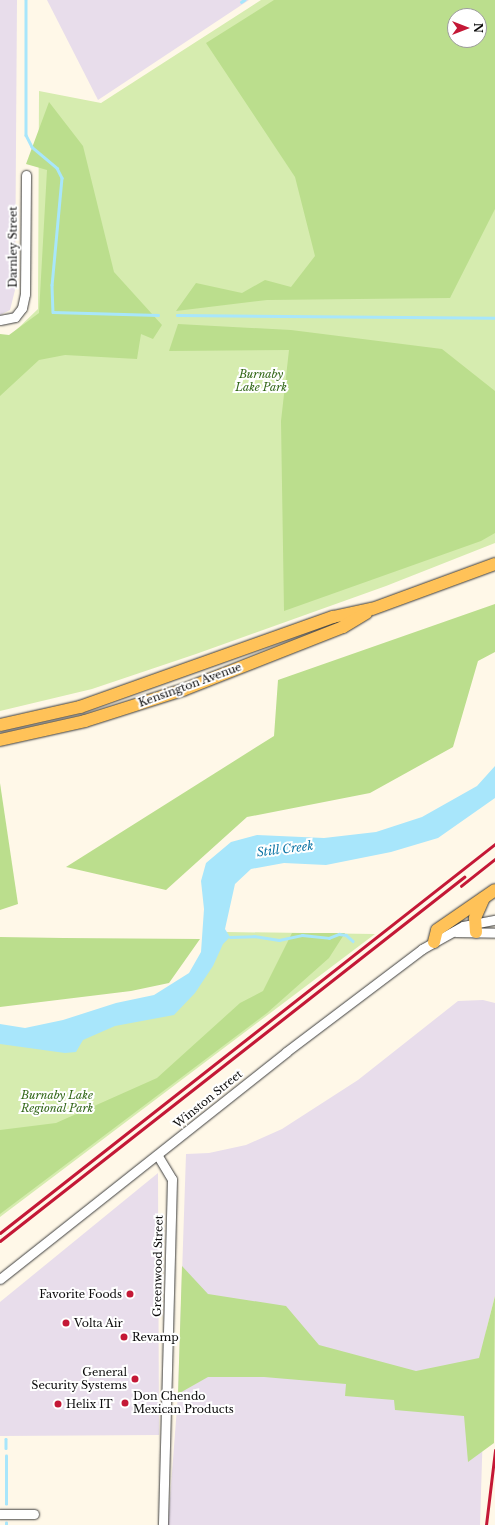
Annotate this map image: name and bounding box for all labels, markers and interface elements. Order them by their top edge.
north arrow [447,8,487,48]
text: N [471,23,485,33]
street label: Darnley Street [6,206,20,288]
park label: Burnaby Lake Park [235,368,287,394]
street label: Kensington Avenue [136,660,244,710]
water label: Still Creek [256,838,314,860]
street label: Winston Street [171,1067,245,1131]
park label: Burnaby Lake Regional Park [21,1089,93,1115]
street label: Greenwood Street [151,1215,165,1317]
place label: Favorite Foods [39,1287,122,1301]
marker: Favorite Foods [125,1289,135,1299]
place label: Volta Air [74,1316,123,1330]
marker: Volta Air [61,1318,71,1328]
place label: Revamp [132,1330,179,1344]
marker: Revamp [119,1332,129,1342]
place label: General Security Systems [31,1366,127,1392]
marker: General Security Systems [130,1374,140,1384]
place label: Don Chendo Mexican Products [133,1390,234,1416]
place label: Helix IT [66,1397,113,1411]
marker: Don Chendo Mexican Products [120,1398,130,1408]
marker: Helix IT [53,1399,63,1409]

